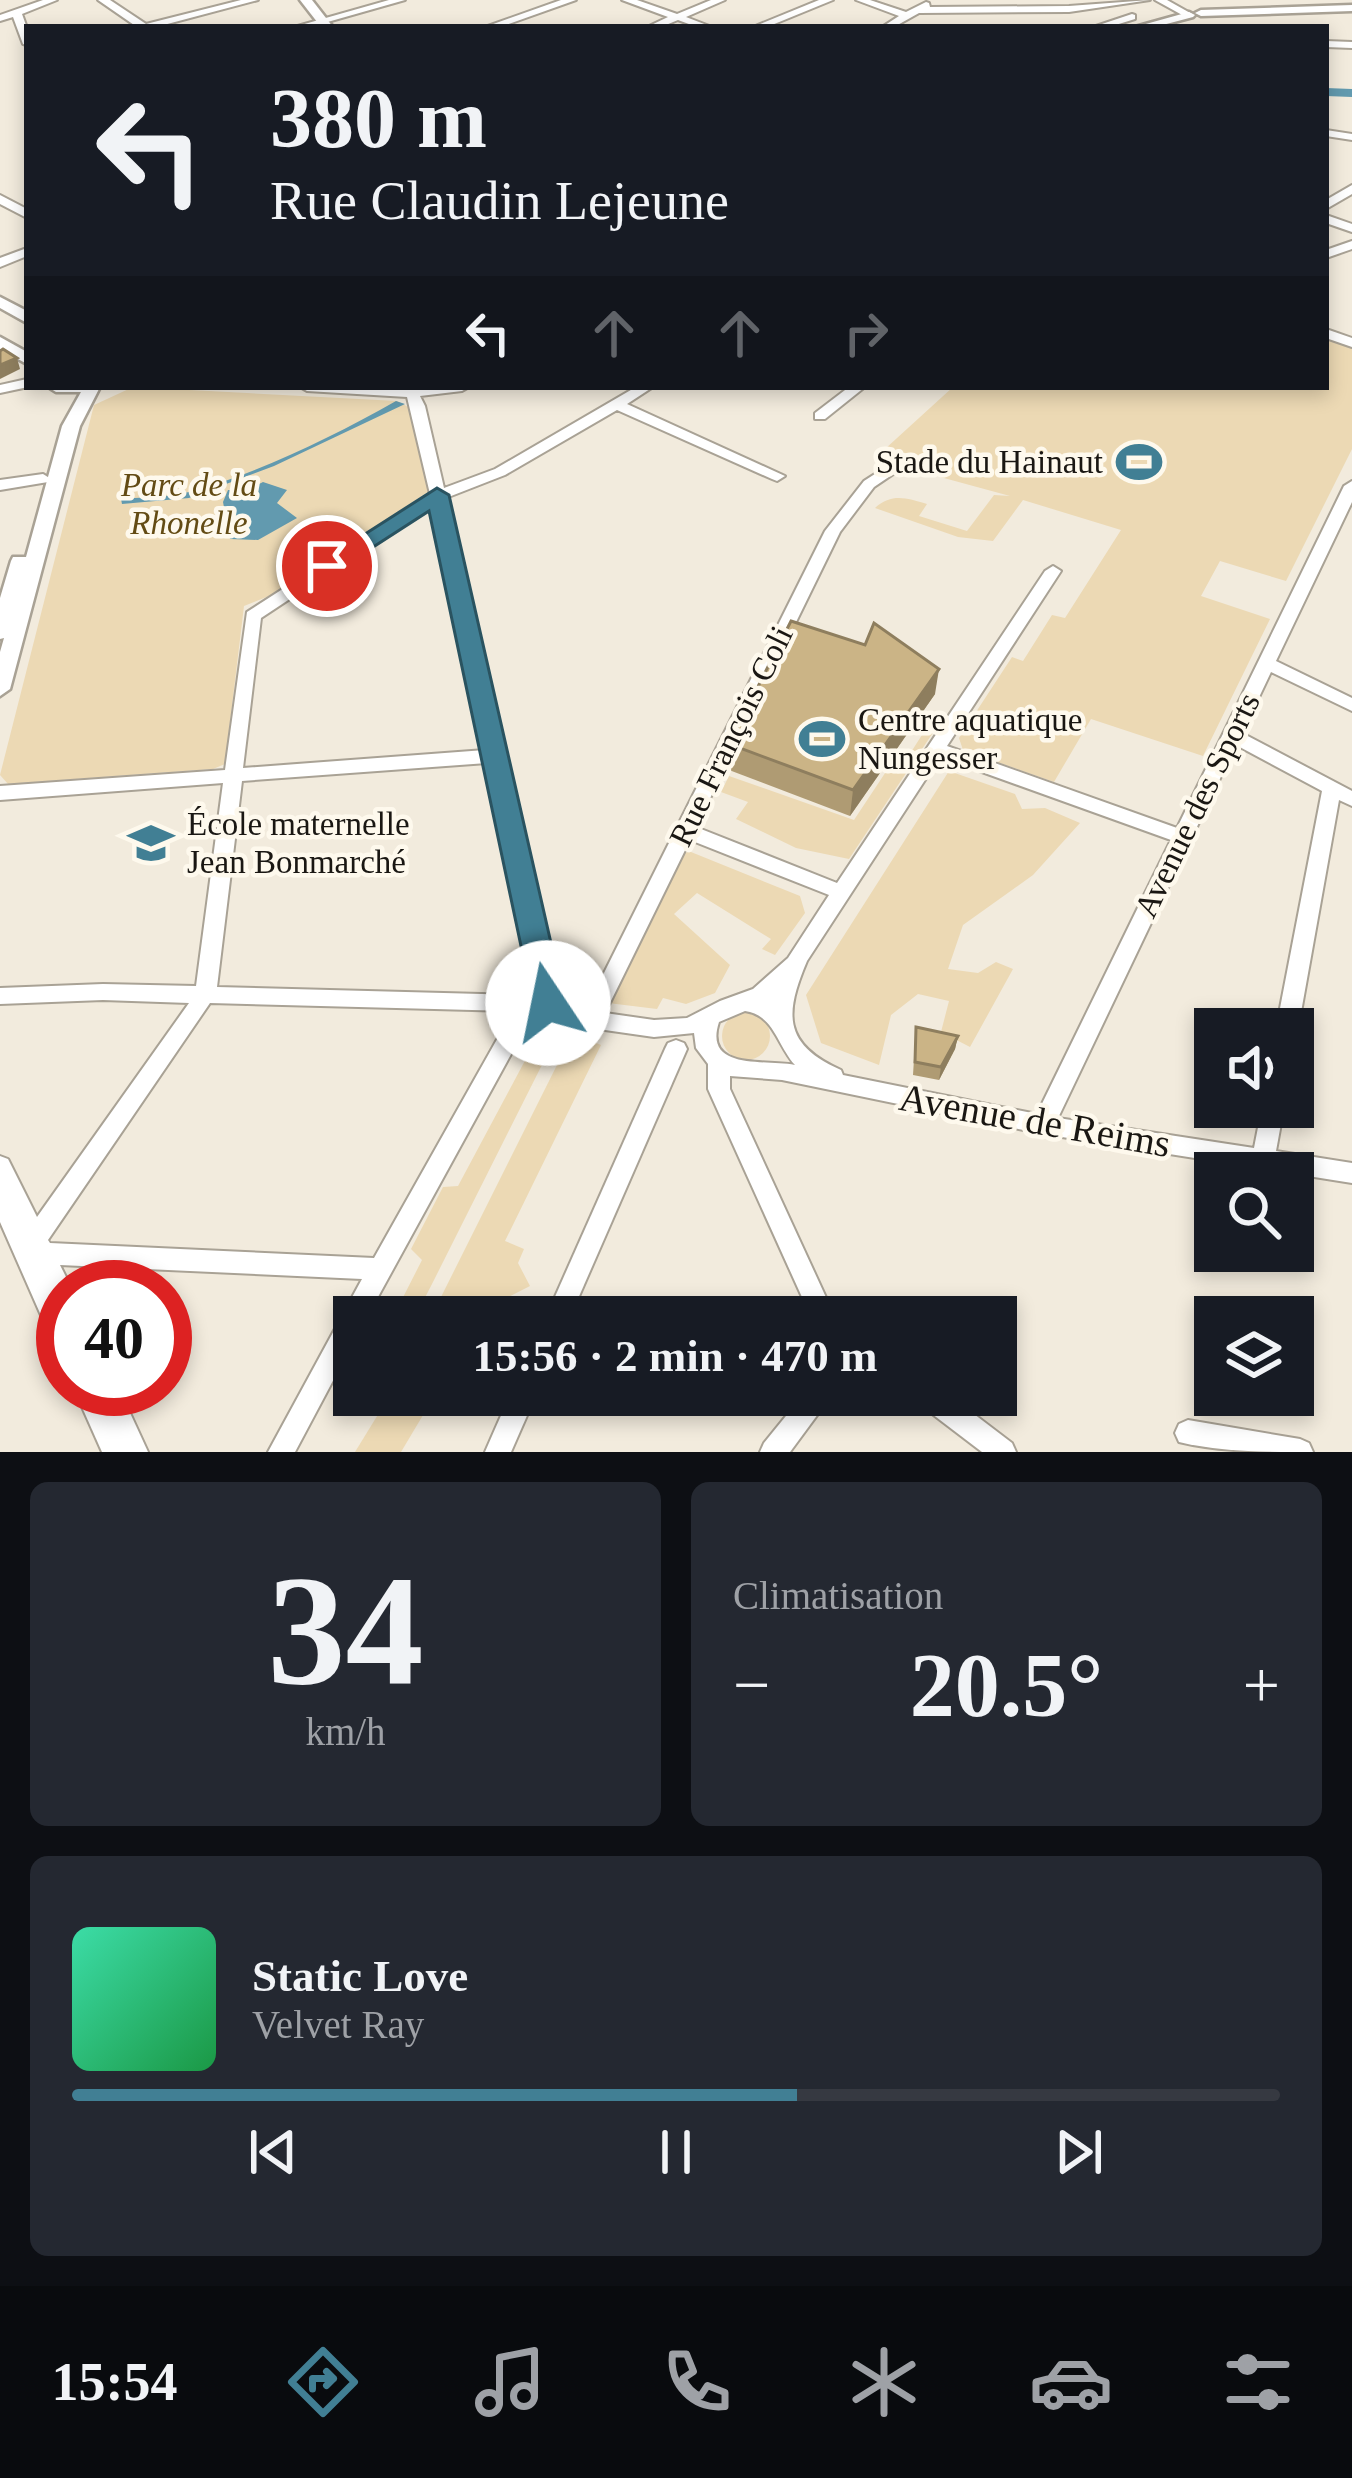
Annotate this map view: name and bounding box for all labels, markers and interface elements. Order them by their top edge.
icon: left [72,72,228,228]
text: 380 m [270,72,487,165]
text: Rue Claudin Lejeune [270,171,729,231]
icon: left [455,300,521,366]
icon: ahead [581,300,647,366]
icon: ahead [707,300,773,366]
icon: right [833,300,899,366]
sports icon: Stade du Hainaut [1114,437,1164,487]
place label: Stade du Hainaut [876,444,1103,480]
park label: Parc de la Rhonelle [120,467,257,541]
pin [276,515,378,617]
icon: arrive [294,533,360,599]
street label: Rue François Coli [662,620,800,852]
street label: Avenue des Sports [1127,687,1267,923]
place label: Centre aquatique Nungesser [858,702,1083,776]
sports icon: Centre aquatique Nungesser [797,714,847,764]
place label: École maternelle Jean Bonmarché [187,806,410,880]
school or university icon: École maternelle Jean Bonmarché [126,818,176,868]
position arrow [485,940,611,1066]
map controls [1194,1008,1314,1416]
button: sound [1194,1008,1314,1128]
street label: Avenue de Reims [896,1075,1174,1165]
button: search [1194,1152,1314,1272]
speed limit sign: 40 [36,1260,192,1416]
button: layers [1194,1296,1314,1416]
text: 15:56 · 2 min · 470 m [473,1331,878,1381]
text: 34 [268,1544,424,1717]
text: Climatisation [733,1574,943,1617]
text: 20.5° [910,1636,1103,1735]
text: − [733,1648,770,1721]
text: + [1243,1648,1280,1721]
text: km/h [305,1710,386,1753]
text: Static Love [252,1951,468,2001]
text: Velvet Ray [252,2003,424,2046]
icon: previous [240,2119,306,2185]
icon: pause [643,2119,709,2185]
icon: next [1046,2119,1112,2185]
icon: directions [281,2340,365,2424]
icon: music [468,2340,552,2424]
icon: phone [655,2340,739,2424]
icon: climate [842,2340,926,2424]
icon: car [1029,2340,1113,2424]
icon: filters [1216,2340,1300,2424]
text: 15:54 [52,2352,178,2412]

